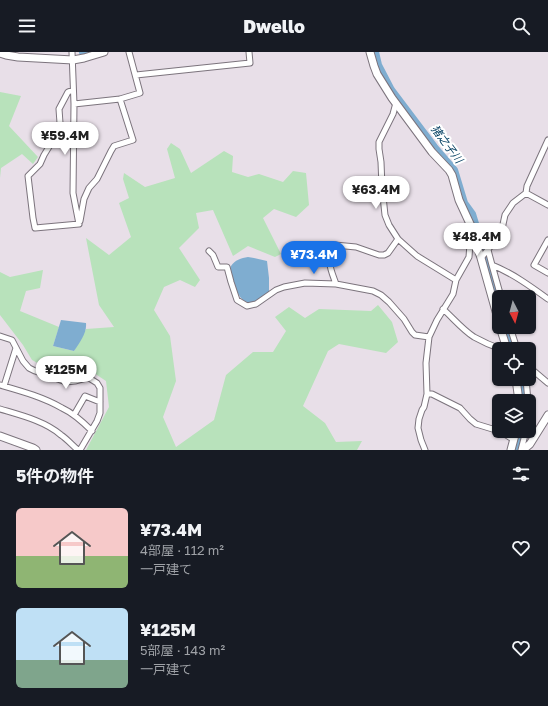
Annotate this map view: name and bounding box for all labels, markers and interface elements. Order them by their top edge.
icon: menu [16,15,38,37]
text: Dwello [243,15,305,37]
icon: search [510,15,532,37]
pin: ¥59.4M [32,122,98,156]
water label: 猪之子川 [429,122,466,166]
text: ¥59.4M [41,127,89,143]
pin: ¥63.4M [343,176,409,210]
text: ¥63.4M [352,181,400,197]
pin: ¥48.4M [444,223,510,257]
text: ¥48.4M [453,228,501,244]
pin: ¥73.4M [281,241,347,275]
text: ¥73.4M [290,246,338,262]
north arrow [492,290,536,334]
map controls [492,290,536,438]
button: locate [492,342,536,386]
pin: ¥125M [38,356,94,390]
text: ¥125M [45,361,87,377]
button: layers [492,394,536,438]
icon: filters [510,463,532,485]
text: 5件の物件 [16,465,94,486]
text: ¥73.4M [140,519,202,540]
icon: home [48,524,96,572]
icon: heart [510,537,532,559]
text: 4部屋 · 112 m² [140,542,224,558]
text: 一戸建て [140,561,192,577]
text: ¥125M [140,619,196,640]
icon: home [48,624,96,672]
icon: heart [510,637,532,659]
text: 5部屋 · 143 m² [140,642,225,658]
text: 一戸建て [140,661,192,677]

